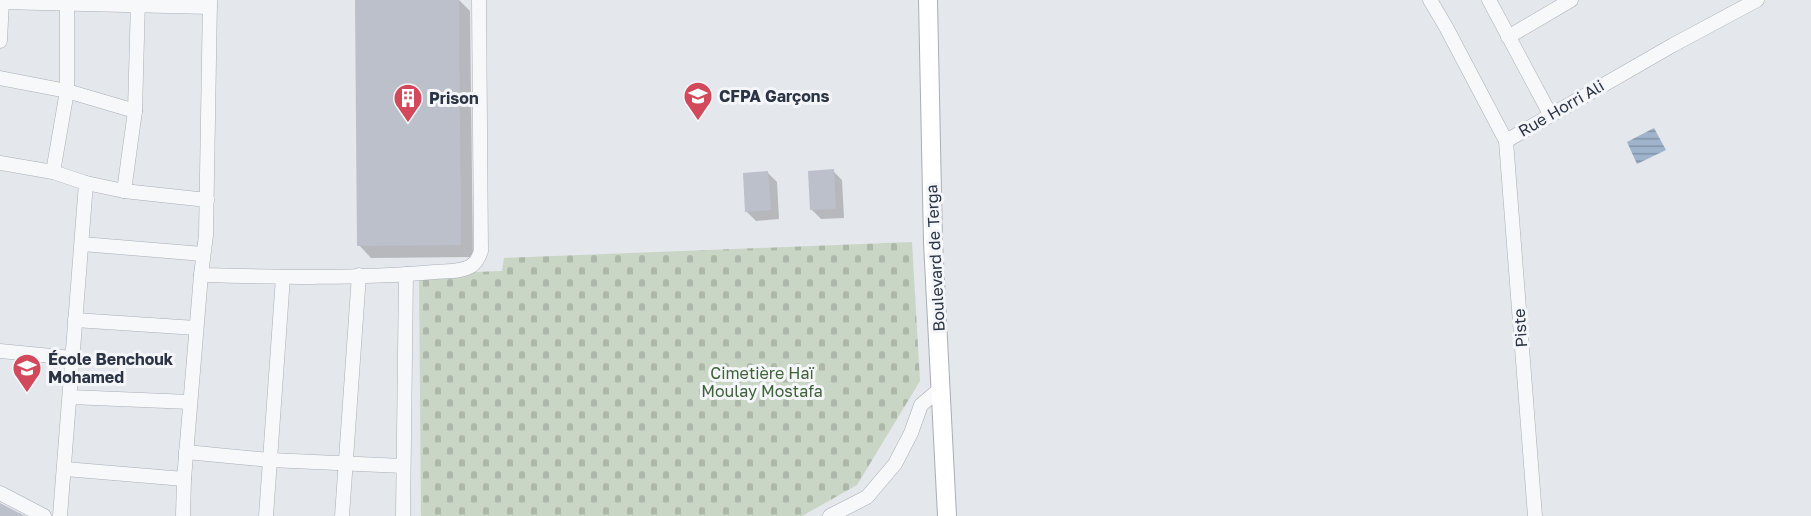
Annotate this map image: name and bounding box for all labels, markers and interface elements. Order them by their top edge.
street label: Rue Horri Ali [1514,75,1608,141]
school or university icon: CFPA Garçons [682,80,714,122]
building icon: Prison [392,82,424,124]
place label: CFPA Garçons [719,86,829,106]
place label: Prison [429,88,479,108]
street label: Boulevard de Terga [921,184,949,332]
street label: Piste [1509,308,1531,348]
place label: École Benchouk Mohamed [48,349,174,387]
school or university icon: École Benchouk Mohamed [11,352,43,394]
park label: Cimetière Haï Moulay Mostafa [701,363,823,401]

